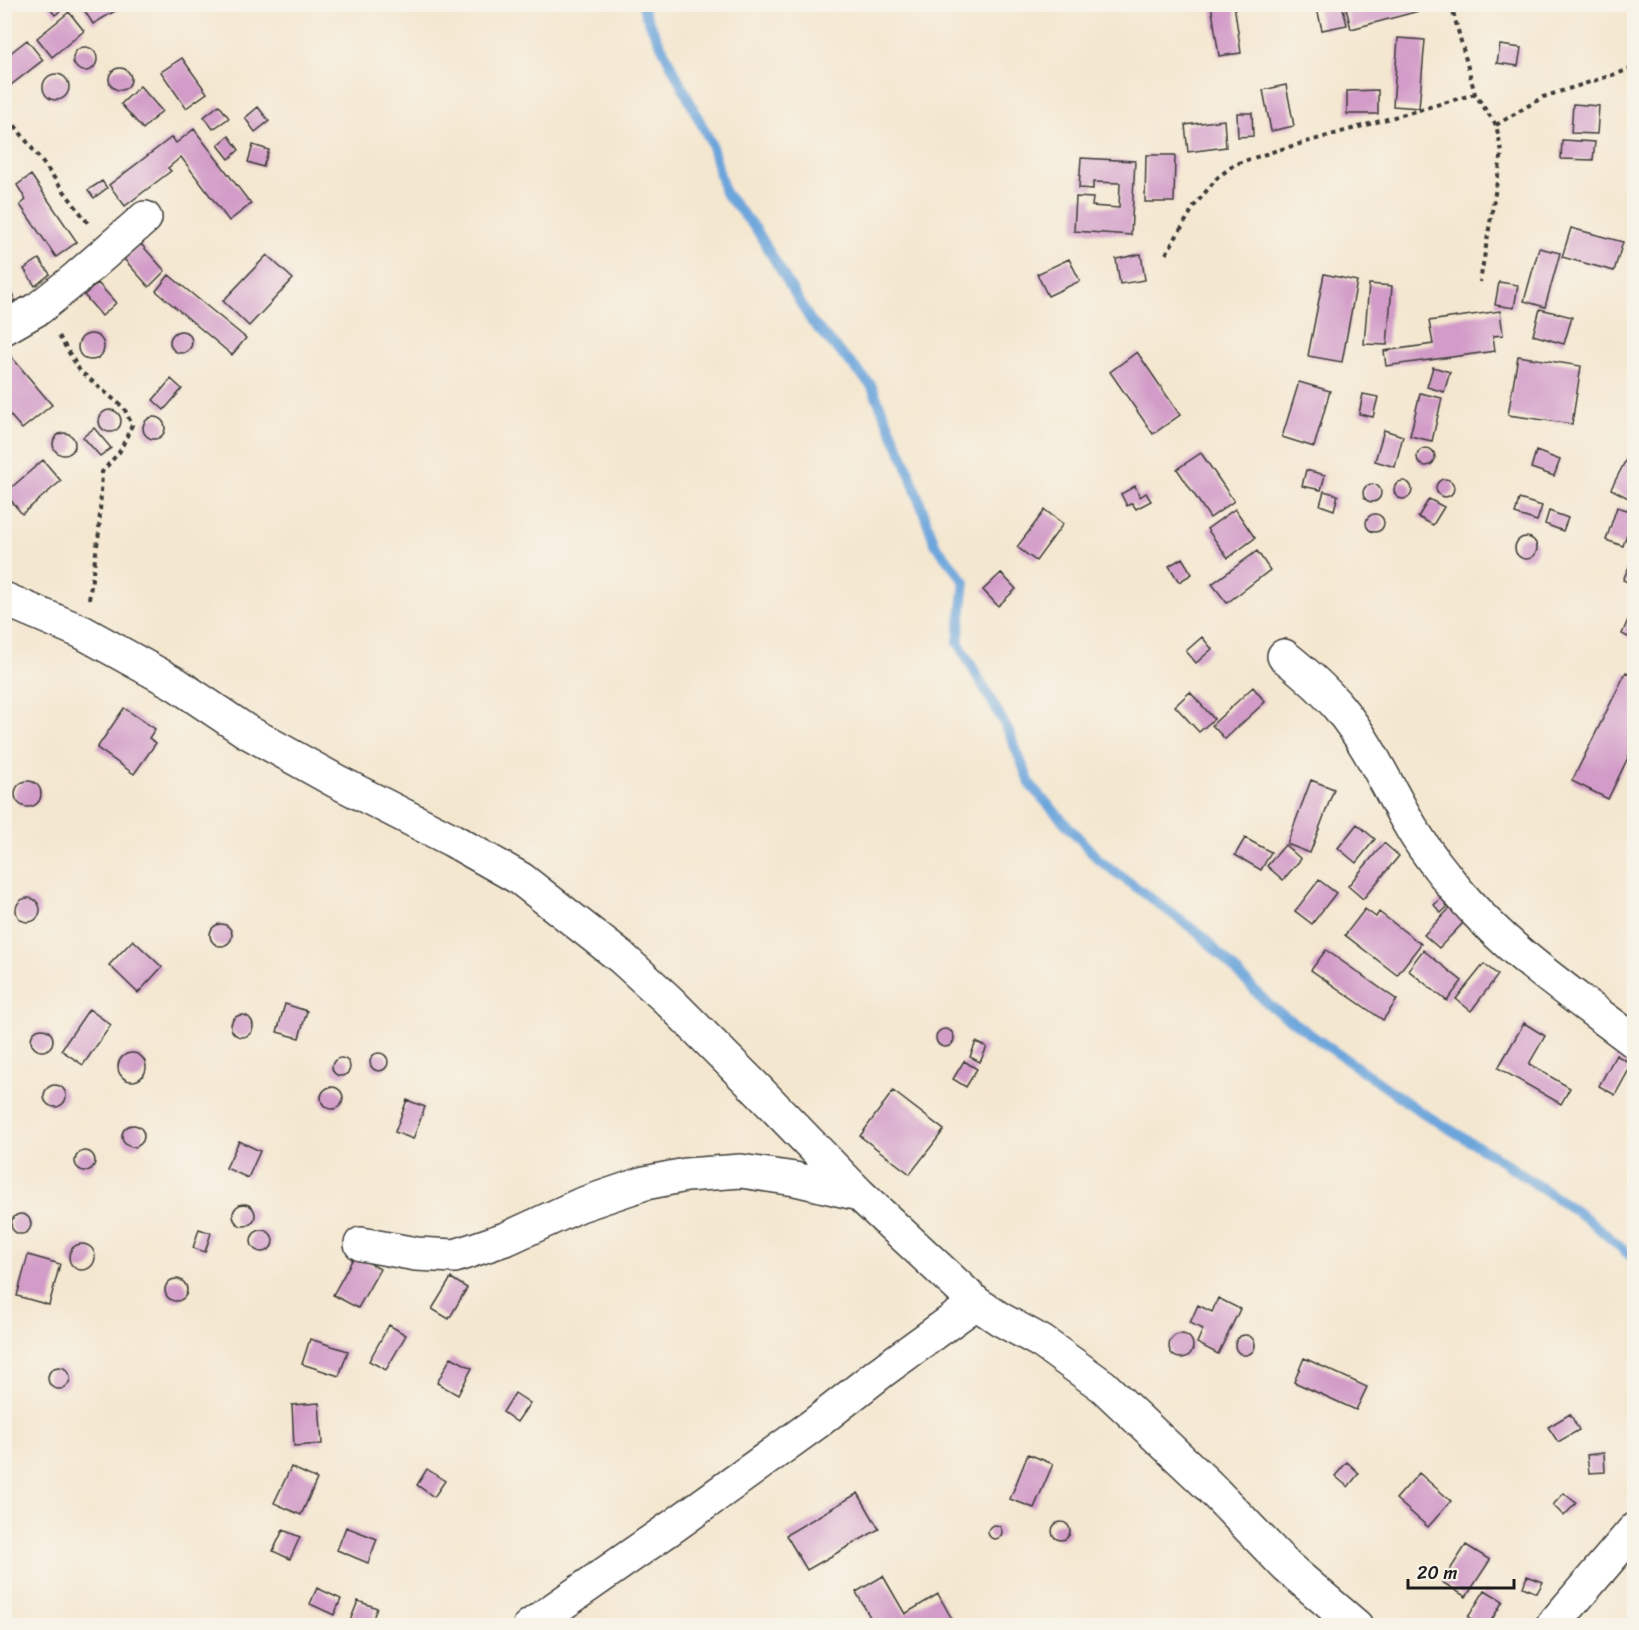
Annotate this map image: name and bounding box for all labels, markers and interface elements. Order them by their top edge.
scale bar [1408,1552,1514,1590]
text: 20 m [1417,1557,1457,1589]

